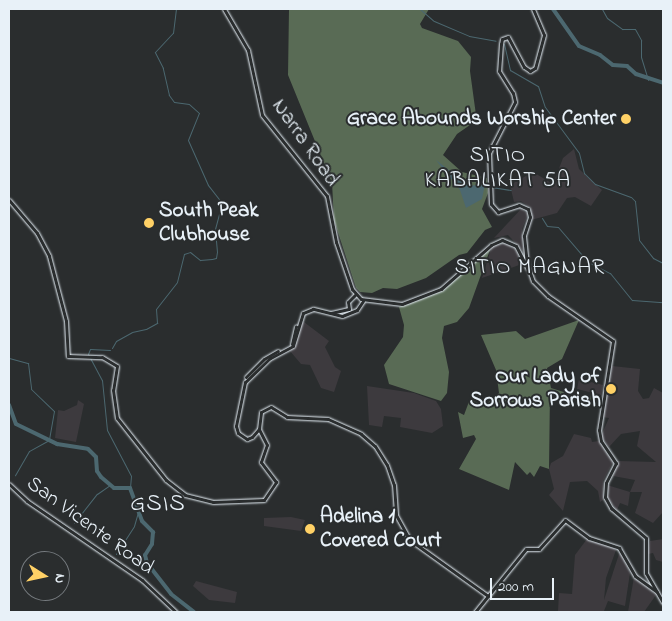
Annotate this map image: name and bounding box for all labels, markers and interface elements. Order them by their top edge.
street label: Narra Road [266,94,344,192]
place label: Grace Abounds Worship Center [347,106,616,132]
marker: Grace Abounds Worship Center [620,113,632,125]
district label: SITIO KABALIKAT 5A [423,143,573,194]
place label: South Peak Clubhouse [159,198,258,248]
marker: South Peak Clubhouse [143,217,155,229]
district label: SITIO MAGNAR [453,256,607,282]
place label: Our Lady of Sorrows Parish [470,364,601,414]
marker: Our Lady of Sorrows Parish [605,383,617,395]
street label: San Vicente Road [21,471,159,581]
district label: GSIS [130,491,186,519]
place label: Adelina 1 Covered Court [320,504,442,554]
marker: Adelina 1 Covered Court [304,523,316,535]
north arrow [20,551,70,601]
scale bar [492,568,556,600]
text: N [48,572,70,585]
text: 200 m [498,576,534,598]

